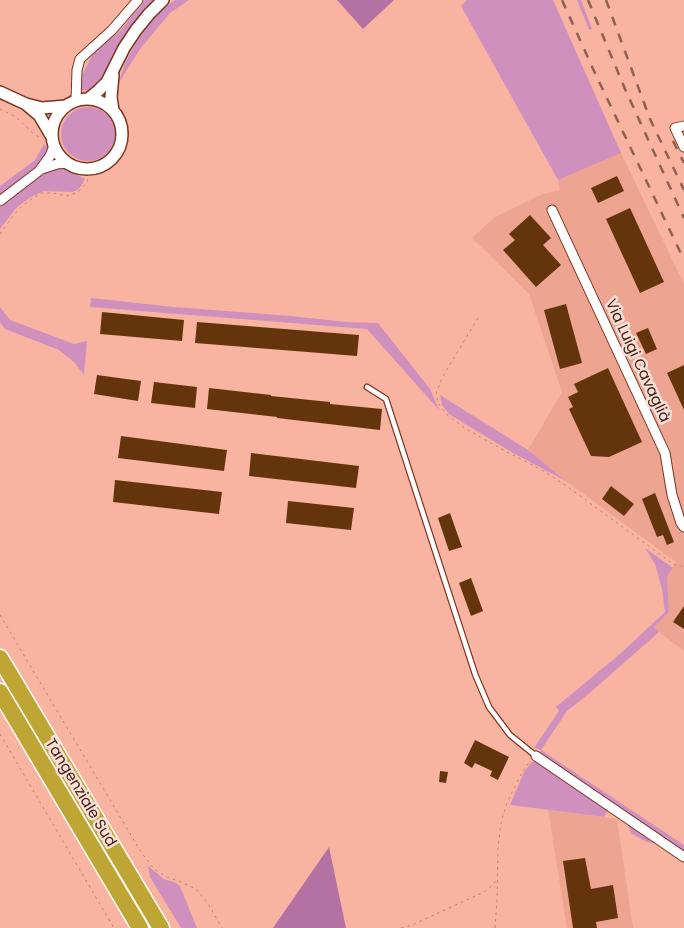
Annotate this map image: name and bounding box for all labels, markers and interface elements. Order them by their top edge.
street label: Via Luigi Cavaglià [601,297,673,425]
street label: Tangenziale Sud [41,736,119,850]

